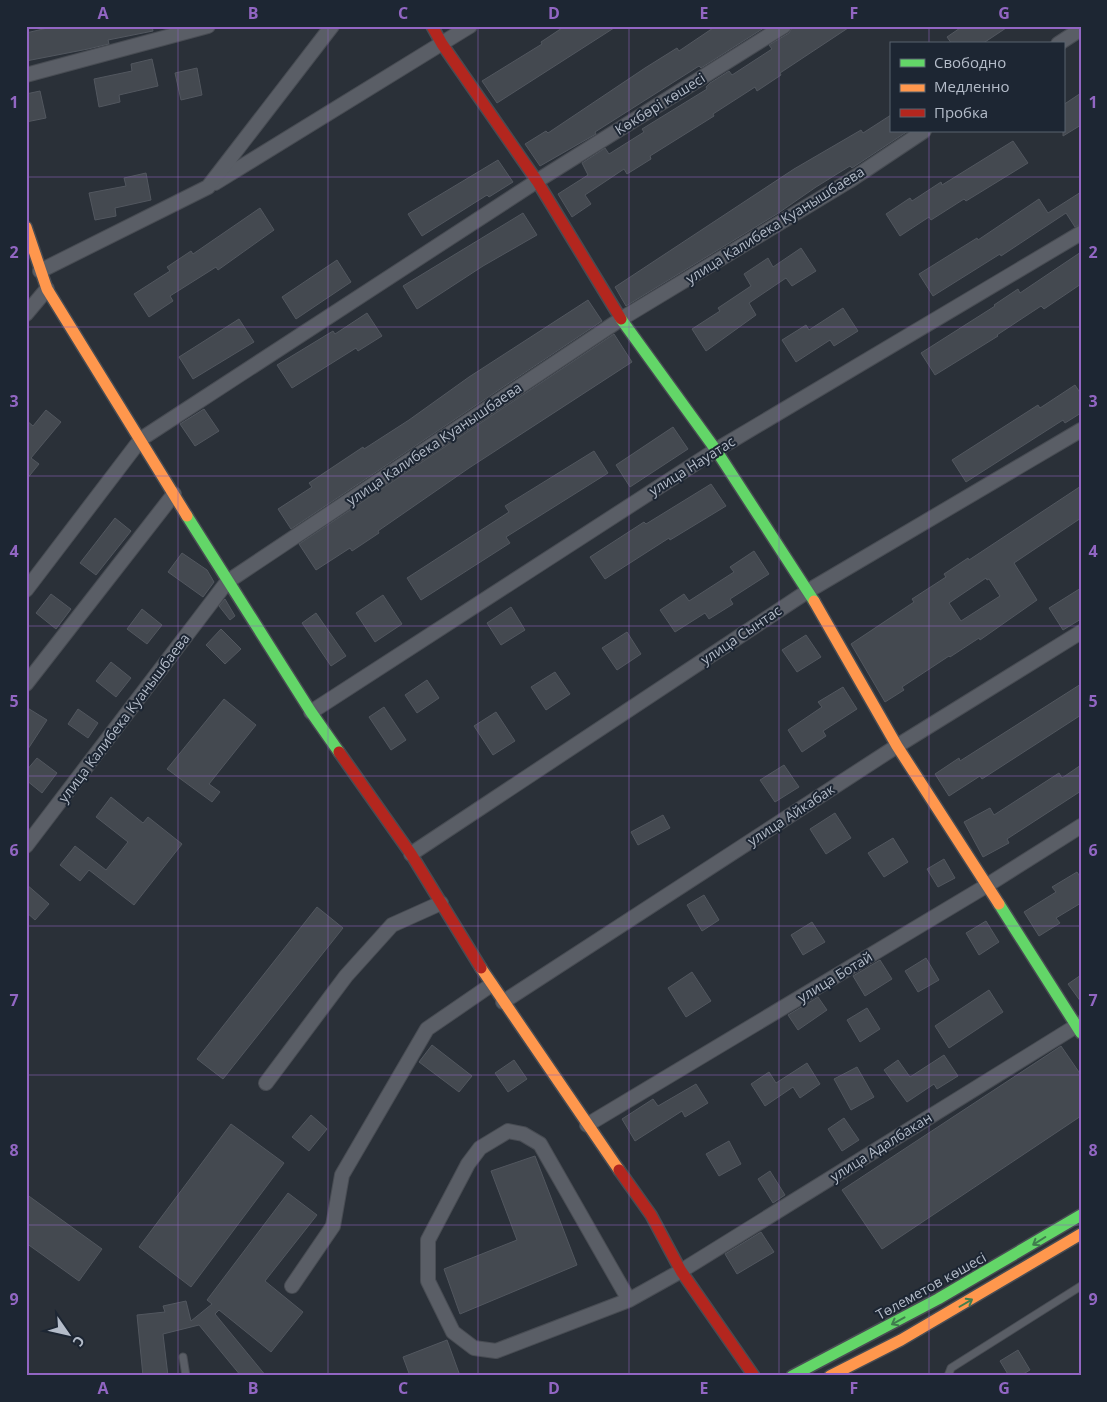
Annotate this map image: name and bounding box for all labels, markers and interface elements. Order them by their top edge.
text: A [97,2,109,24]
text: B [248,2,258,24]
text: C [398,2,408,24]
text: D [548,2,560,24]
text: E [700,2,709,24]
text: F [850,2,858,24]
text: G [998,2,1010,24]
legend [890,42,1064,132]
text: Свободно [934,52,1006,72]
street label: Көкбөрі көшесі [611,68,708,139]
text: Медленно [934,76,1010,96]
text: 1 [9,91,19,113]
text: 1 [1088,91,1098,113]
text: Пробка [934,102,988,122]
street label: улица Калибека Куанышбаева [682,162,868,288]
text: 2 [9,241,19,263]
text: 2 [1088,241,1098,263]
street label: улица Калибека Куанышбаева [342,378,525,509]
text: 3 [9,390,19,412]
text: 3 [1088,390,1098,412]
street label: улица Науатас [645,431,739,500]
text: 4 [9,540,19,562]
text: 4 [1088,540,1098,562]
street label: улица Сынтас [697,600,785,669]
street label: улица Калибека Куанышбаева [54,629,194,806]
text: 5 [9,690,19,712]
text: 5 [1088,690,1098,712]
street label: улица Айкабак [744,779,839,850]
text: 6 [9,839,19,861]
text: 6 [1088,839,1098,861]
street label: улица Ботай [794,947,876,1006]
text: 7 [9,989,19,1011]
text: 7 [1088,989,1098,1011]
street label: улица Адалбакан [826,1108,935,1186]
text: 8 [9,1139,19,1161]
text: 8 [1088,1139,1098,1161]
one-way arrow [1033,1236,1047,1246]
street label: Төлеметов көшесі [872,1247,989,1324]
text: 9 [9,1288,19,1310]
text: 9 [1088,1288,1098,1310]
one-way arrow [958,1297,972,1307]
north arrow [42,1310,92,1360]
one-way arrow [891,1317,906,1326]
text: С [69,1333,90,1351]
text: A [97,1377,109,1399]
text: B [248,1377,258,1399]
text: C [398,1377,408,1399]
text: D [548,1377,560,1399]
text: E [700,1377,709,1399]
text: F [850,1377,858,1399]
text: G [998,1377,1010,1399]

